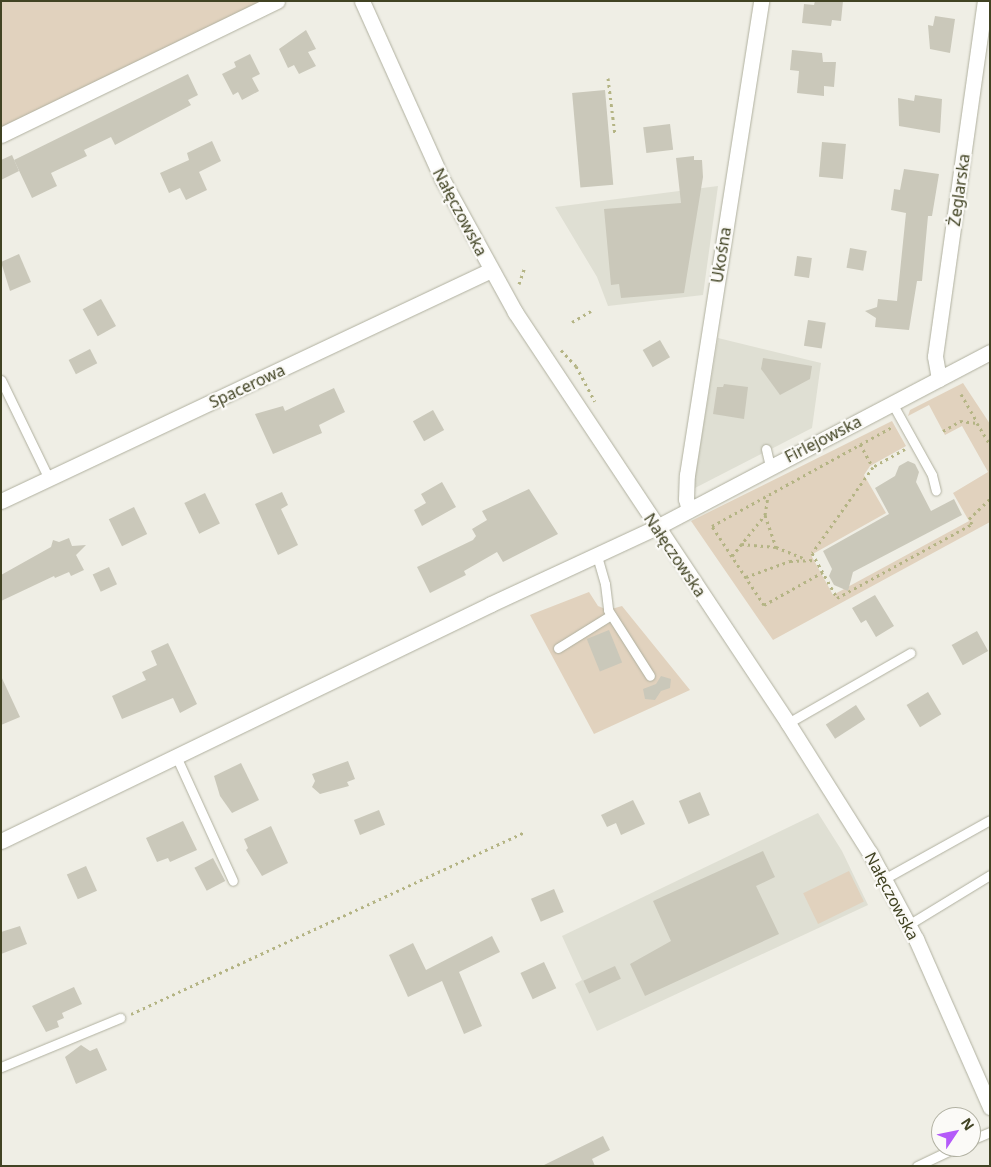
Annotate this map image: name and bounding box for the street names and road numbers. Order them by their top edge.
street label: Żeglarska [944,153,974,227]
street label: Nałęczowska [429,165,491,259]
street label: Ukośna [707,226,735,284]
street label: Spacerowa [206,360,288,412]
street label: Firlejowska [781,412,865,466]
street label: Nałęczowska [640,510,710,600]
street label: Nałęczowska [861,849,923,943]

